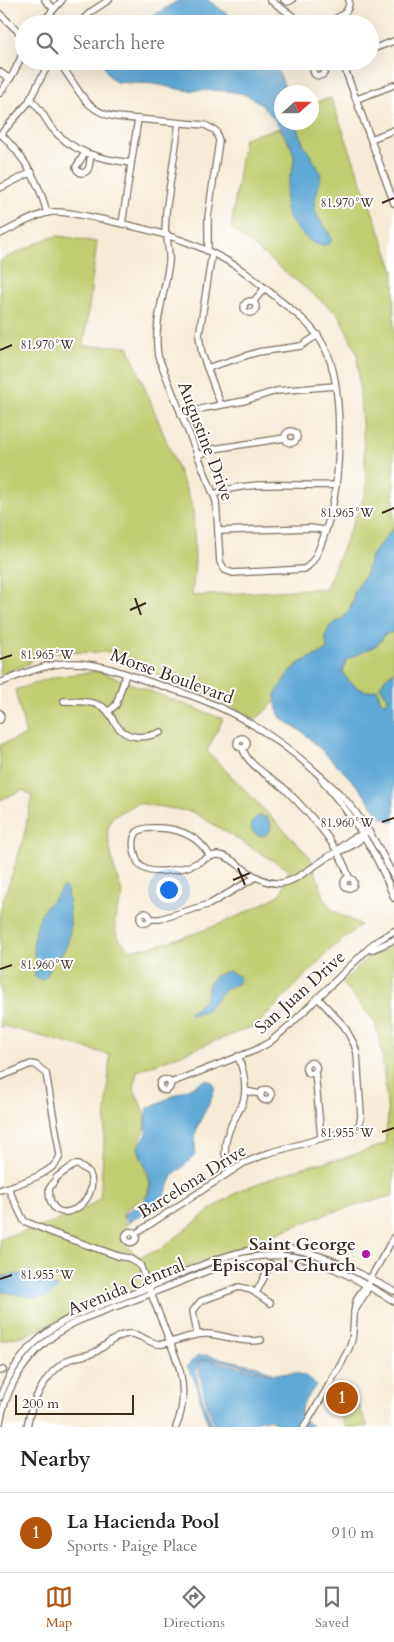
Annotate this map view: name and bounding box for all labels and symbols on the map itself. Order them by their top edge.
north arrow [274,85,319,130]
text: 81.970°W [320,195,374,211]
text: 81.970°W [20,337,74,353]
street label: Augustine Drive [171,378,240,505]
text: 81.965°W [320,505,374,521]
street label: Morse Boulevard [107,643,238,711]
text: 81.965°W [20,647,74,663]
text: 81.960°W [320,815,374,831]
your location [156,877,182,903]
street label: San Juan Drive [250,945,351,1040]
text: 81.960°W [20,957,74,973]
text: 81.955°W [320,1125,374,1141]
street label: Barcelona Drive [133,1138,251,1225]
place label: Saint George Episcopal Church [211,1232,356,1278]
marker: Saint George Episcopal Church [360,1248,372,1260]
street label: Avenida Central [64,1252,189,1322]
text: 81.955°W [20,1267,74,1283]
pin: 1 [326,1379,358,1417]
scale bar [15,1392,134,1415]

